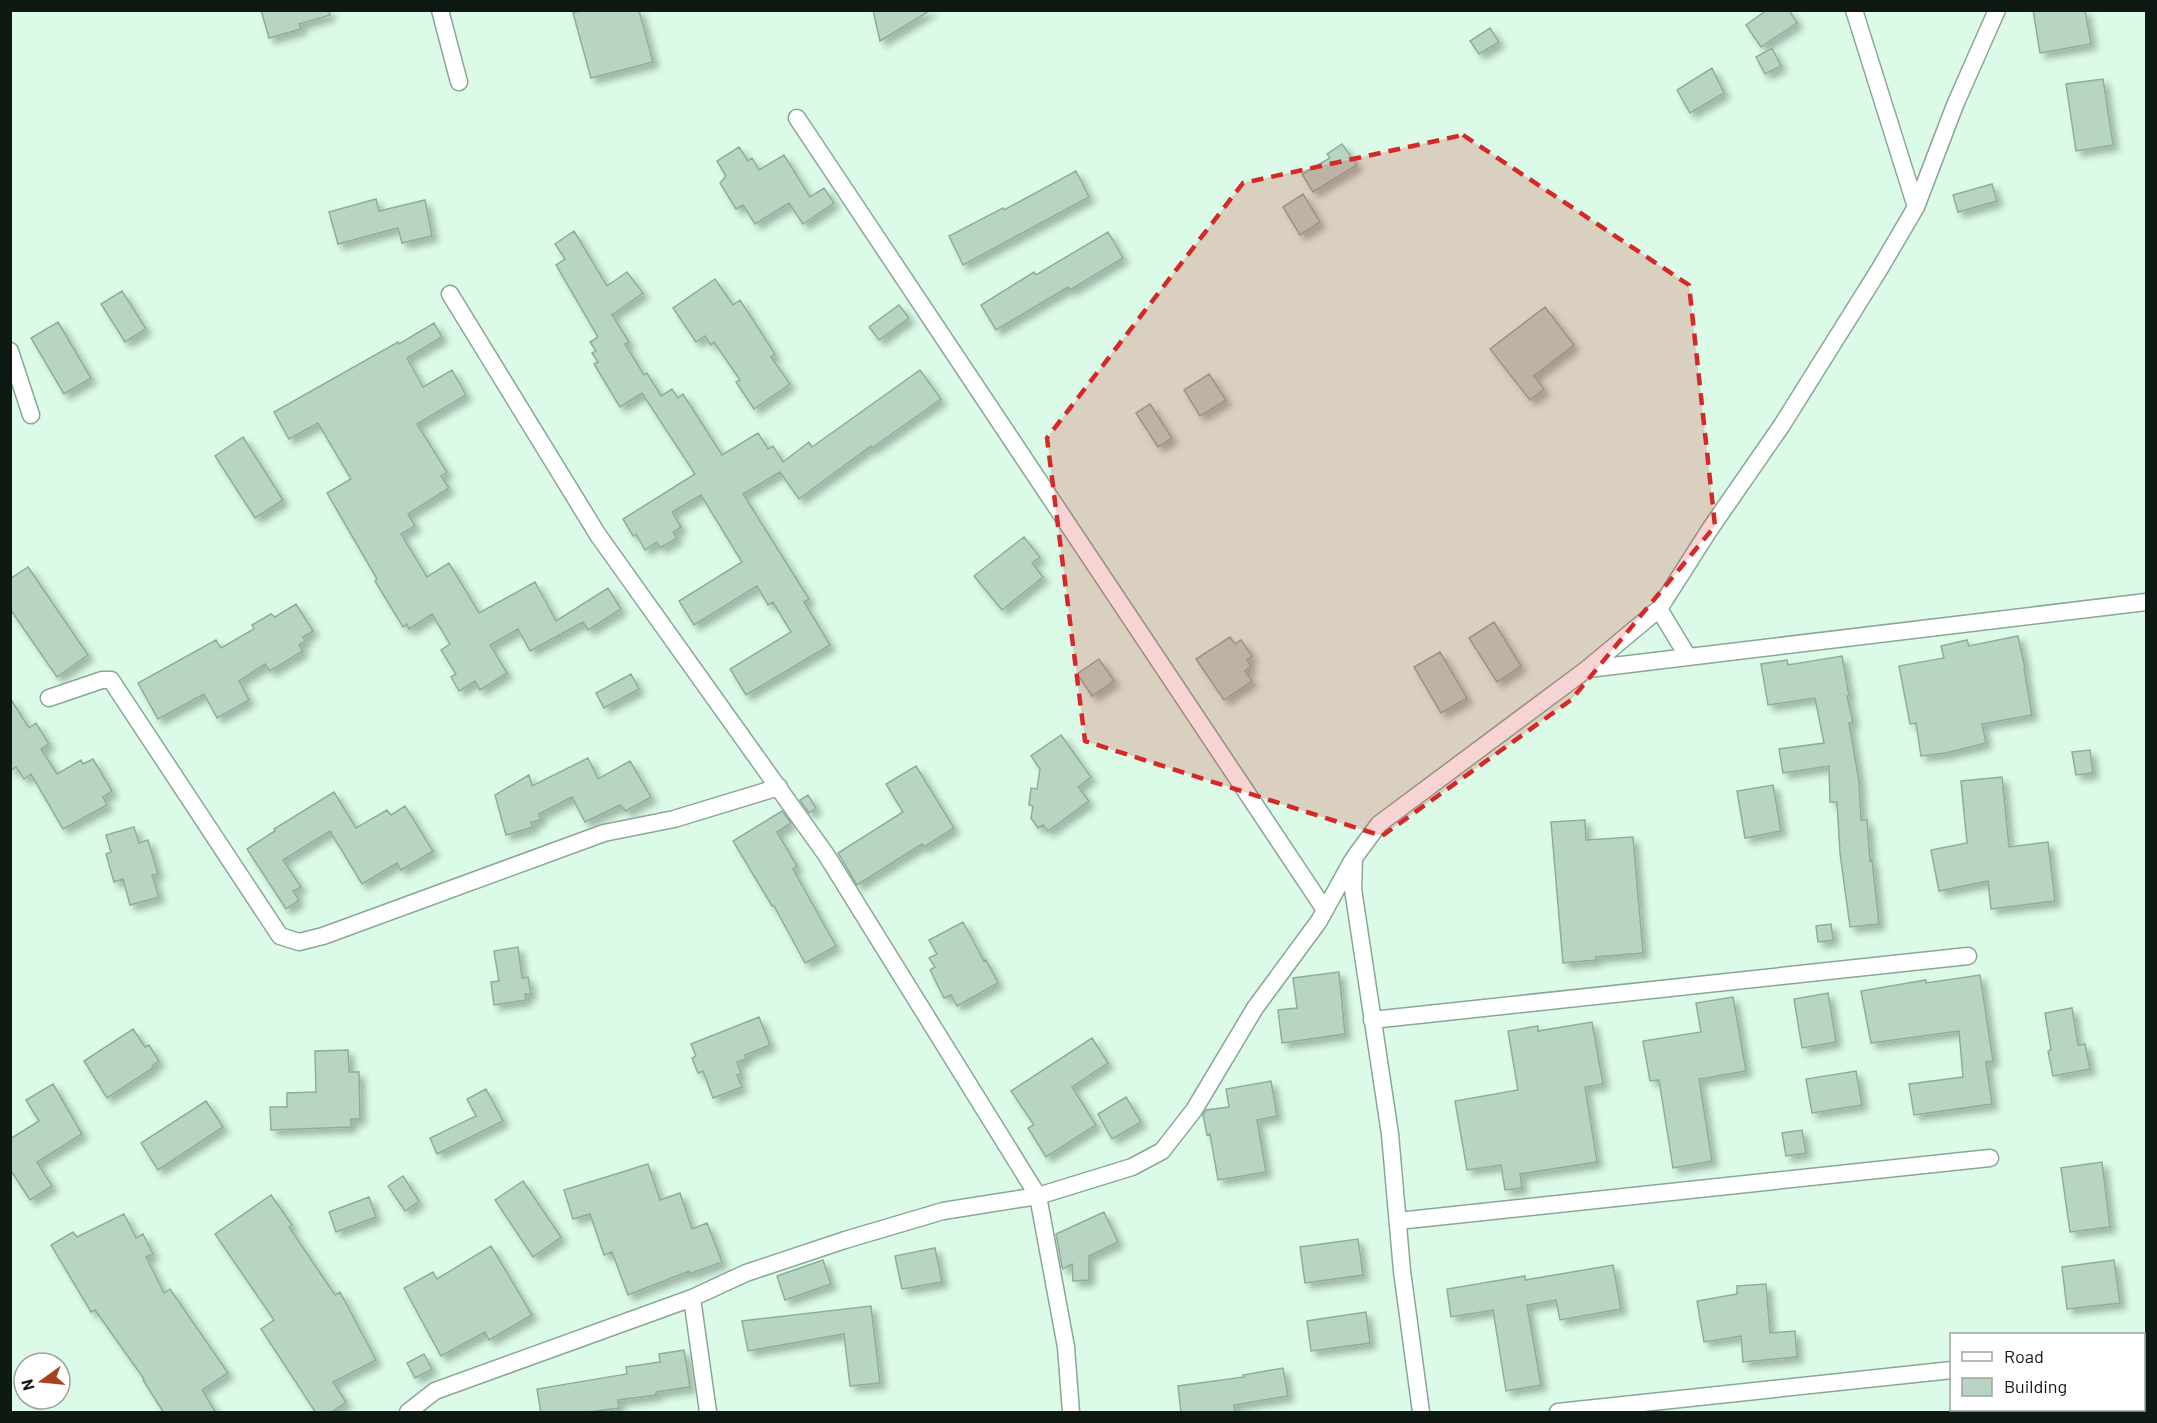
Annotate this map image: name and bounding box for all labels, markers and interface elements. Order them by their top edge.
legend [1950,1333,2145,1411]
text: Road [2004,1345,2044,1367]
north arrow [12,1351,72,1411]
text: Building [2004,1375,2067,1397]
text: N [16,1377,38,1393]

